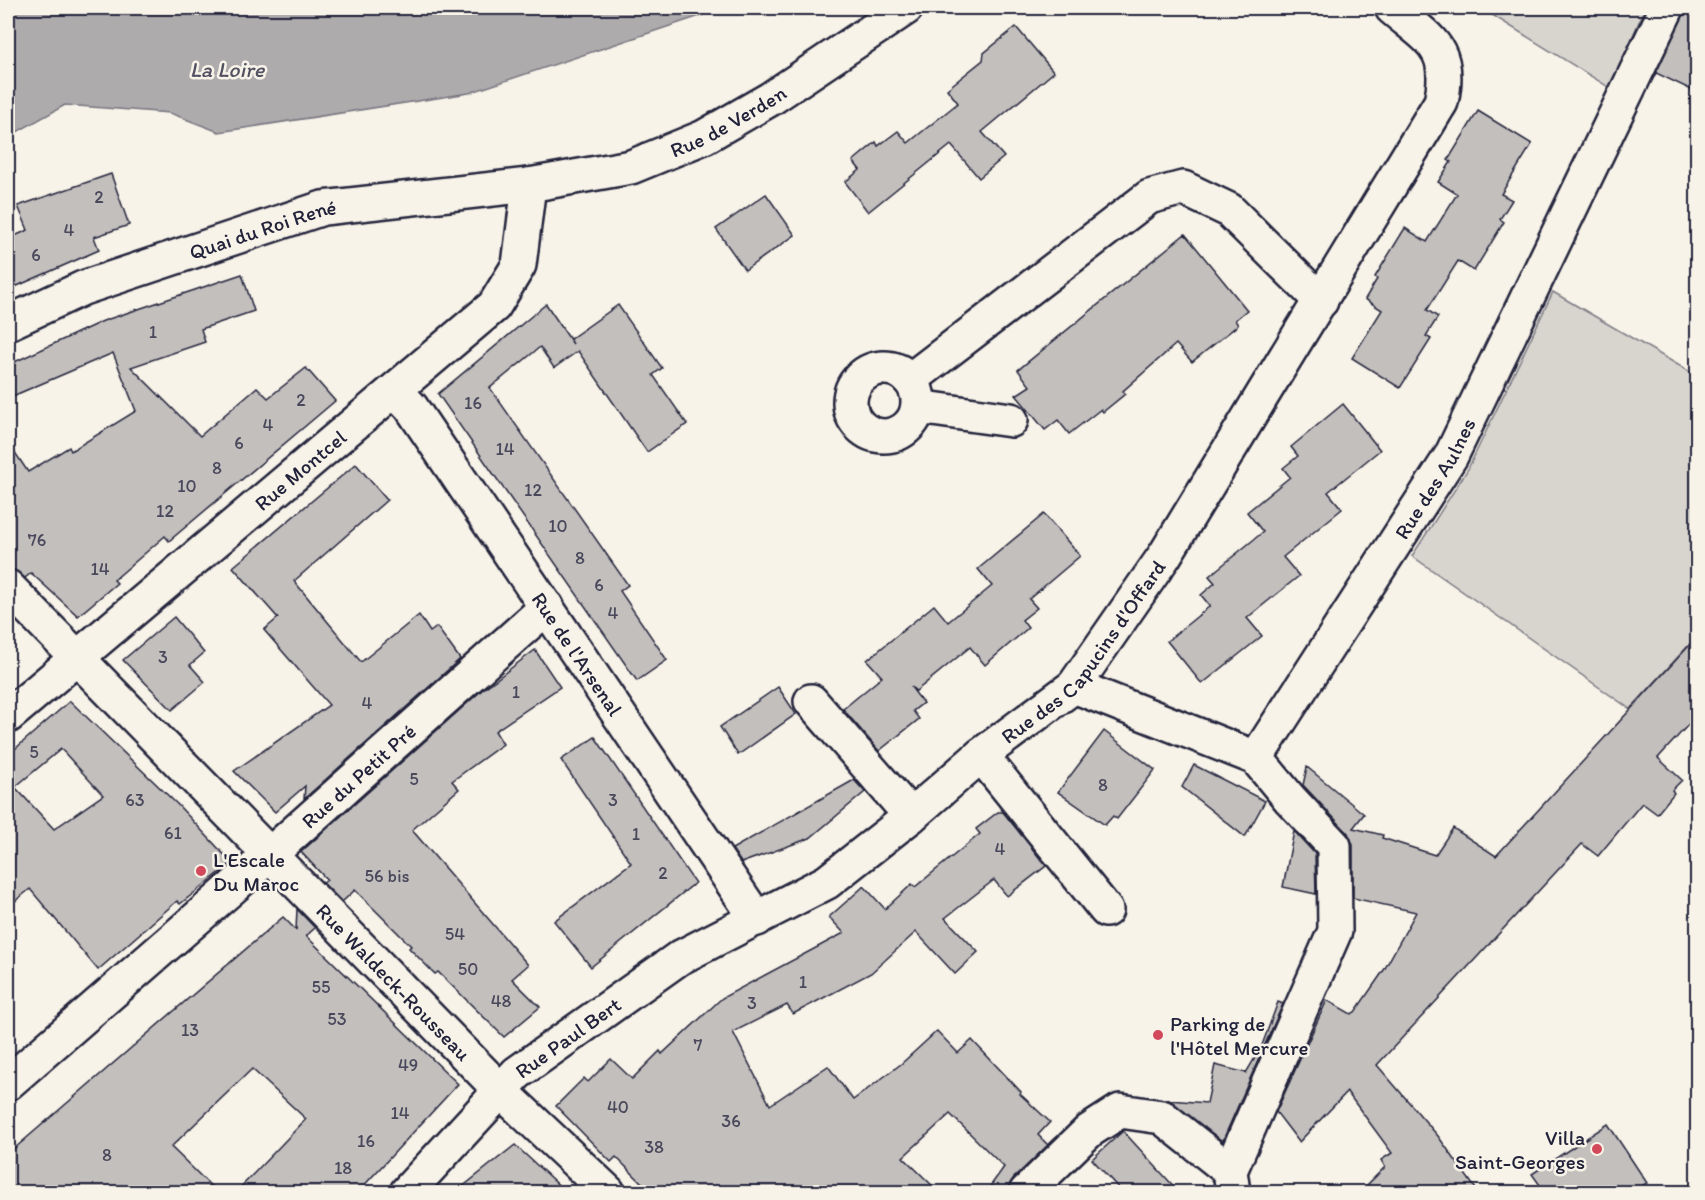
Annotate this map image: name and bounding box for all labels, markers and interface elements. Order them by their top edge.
water label: La Loire [190,56,266,83]
street label: Rue de Verden [666,79,791,162]
house number: 2 [94,186,104,208]
street label: Quai du Roi René [186,194,337,264]
house number: 4 [64,219,75,241]
house number: 6 [31,244,41,266]
house number: 1 [149,321,157,343]
house number: 2 [296,389,306,411]
house number: 16 [464,392,482,414]
house number: 4 [263,414,274,436]
street label: Rue des Aulnes [1388,414,1480,543]
street label: Rue Montcel [249,424,351,515]
house number: 6 [234,432,244,454]
house number: 14 [495,438,515,460]
house number: 8 [212,457,222,479]
house number: 10 [177,475,197,497]
house number: 12 [524,479,542,501]
house number: 12 [156,500,174,522]
house number: 10 [548,515,568,537]
house number: 76 [28,529,46,551]
house number: 8 [575,547,585,569]
street label: Rue des Capucins d'Offard [996,555,1171,748]
house number: 14 [90,558,110,580]
house number: 6 [594,574,604,596]
street label: Rue de l'Arsenal [527,587,628,720]
house number: 4 [608,602,619,624]
house number: 3 [158,646,168,668]
house number: 1 [512,681,520,703]
house number: 4 [362,692,373,714]
street label: Rue du Petit Pré [296,718,420,833]
house number: 5 [29,741,39,763]
house number: 5 [409,768,419,790]
house number: 8 [1098,774,1108,796]
house number: 63 [125,789,145,811]
house number: 3 [608,789,618,811]
house number: 61 [164,822,182,844]
house number: 1 [632,823,640,845]
house number: 4 [995,838,1006,860]
place label: L'Escale Du Maroc [213,847,299,896]
house number: 2 [658,862,668,884]
marker: L'Escale Du Maroc [194,864,208,878]
house number: 56 bis [365,865,410,887]
street label: Rue Waldeck-Rousseau [312,898,477,1066]
house number: 54 [445,923,465,945]
house number: 50 [458,958,478,980]
house number: 1 [799,971,807,993]
house number: 55 [312,976,330,998]
house number: 48 [491,990,511,1012]
street label: Rue Paul Bert [510,991,625,1083]
house number: 3 [747,992,757,1014]
house number: 53 [327,1008,347,1030]
place label: Parking de l'Hôtel Mercure [1170,1011,1309,1060]
house number: 13 [181,1019,199,1041]
marker: Parking de l'Hôtel Mercure [1151,1028,1165,1042]
house number: 7 [694,1034,703,1056]
house number: 49 [398,1054,418,1076]
house number: 40 [607,1096,629,1118]
house number: 14 [390,1102,410,1124]
house number: 36 [721,1110,741,1132]
place label: Villa Saint-Georges [1455,1125,1585,1174]
house number: 16 [357,1130,375,1152]
house number: 38 [644,1136,664,1158]
marker: Villa Saint-Georges [1590,1142,1604,1156]
house number: 8 [102,1144,112,1166]
house number: 18 [334,1157,352,1179]

